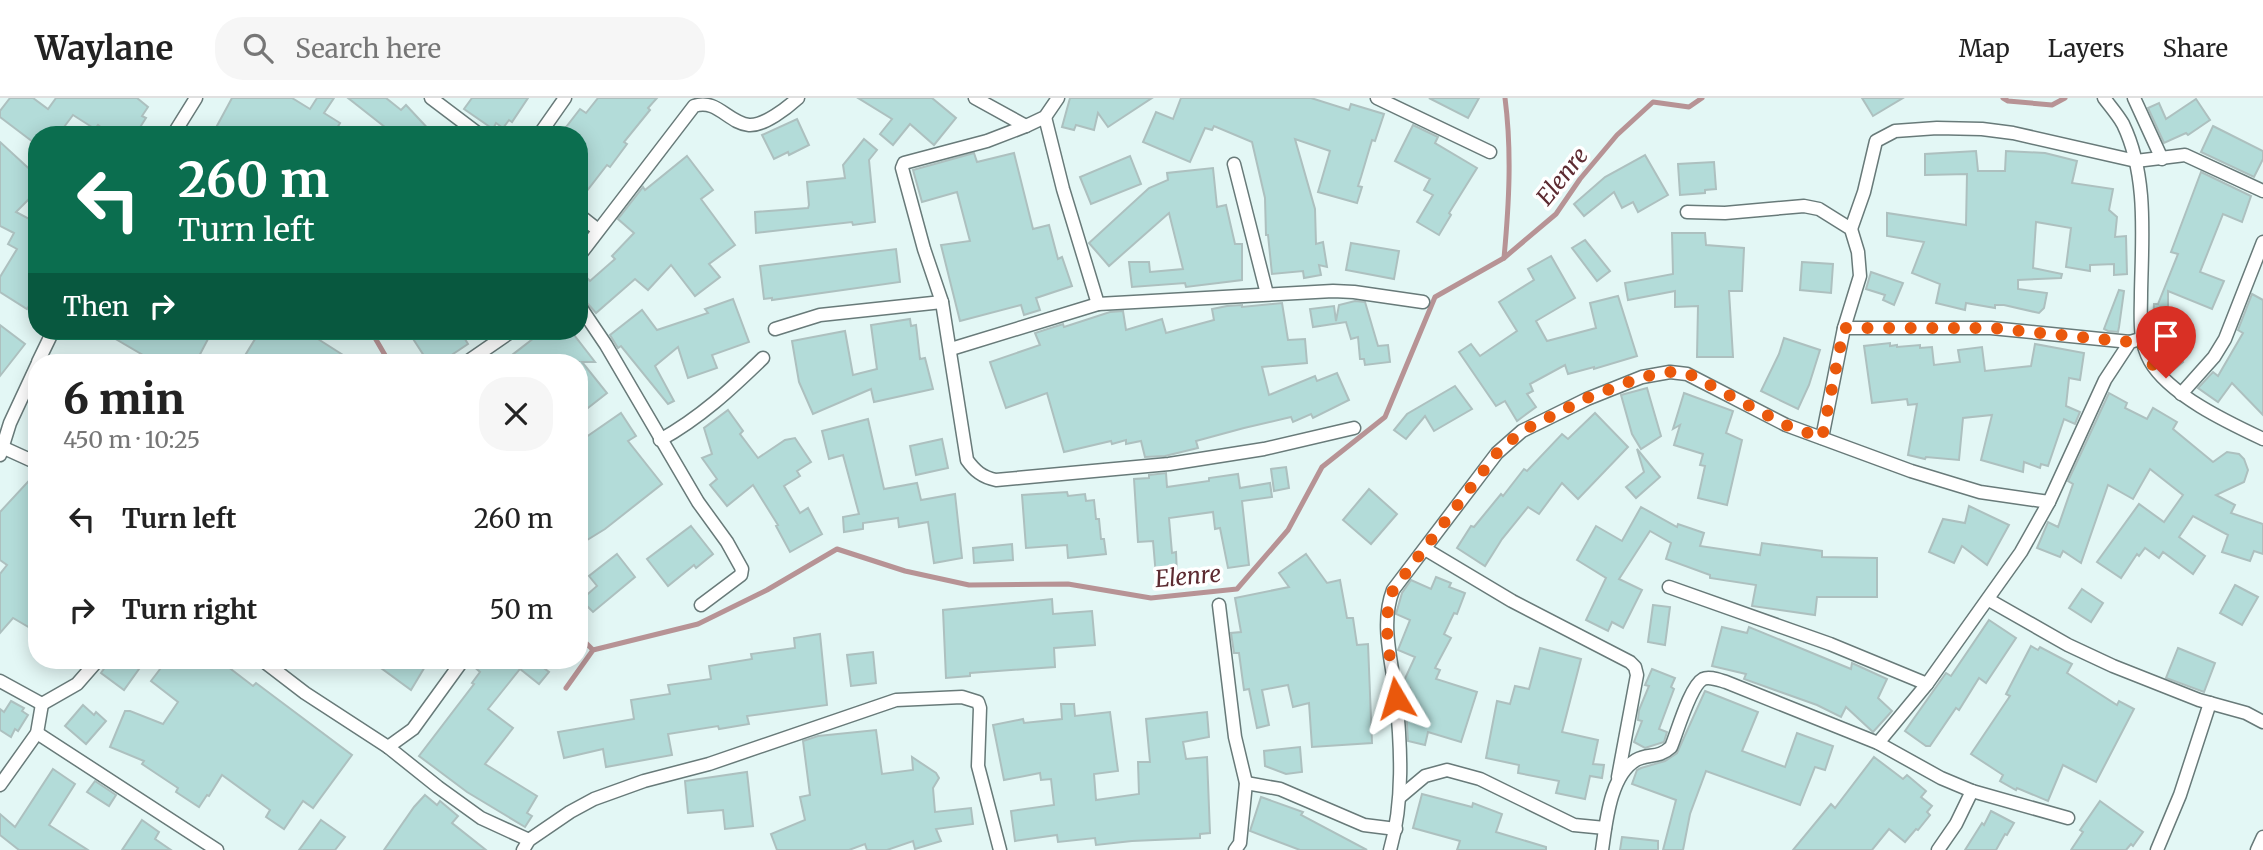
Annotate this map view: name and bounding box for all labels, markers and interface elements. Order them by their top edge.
search box [215,17,705,80]
text: Waylane [35,28,173,69]
icon: search [239,29,277,67]
text: Search here [295,32,441,65]
text: Map [1959,33,2010,64]
text: Layers [2048,33,2124,64]
text: Share [2162,33,2228,64]
water label: Elenre [1530,141,1594,211]
text: 260 m [178,149,329,210]
icon: left [63,154,154,245]
text: Turn left [178,210,315,250]
icon: right [143,287,181,325]
text: Then [63,290,129,323]
pin [2136,306,2196,378]
icon: arrive [2147,317,2185,355]
text: 6 min [63,373,185,425]
button: close [479,377,553,451]
text: 450 m · 10:25 [63,425,200,454]
icon: left [63,500,101,538]
text: Turn left [122,502,236,535]
text: 260 m [474,502,553,535]
water label: Elenre [1154,559,1222,593]
icon: right [63,591,101,629]
text: Turn right [122,593,257,626]
text: 50 m [489,593,553,626]
position arrow [1359,661,1433,735]

